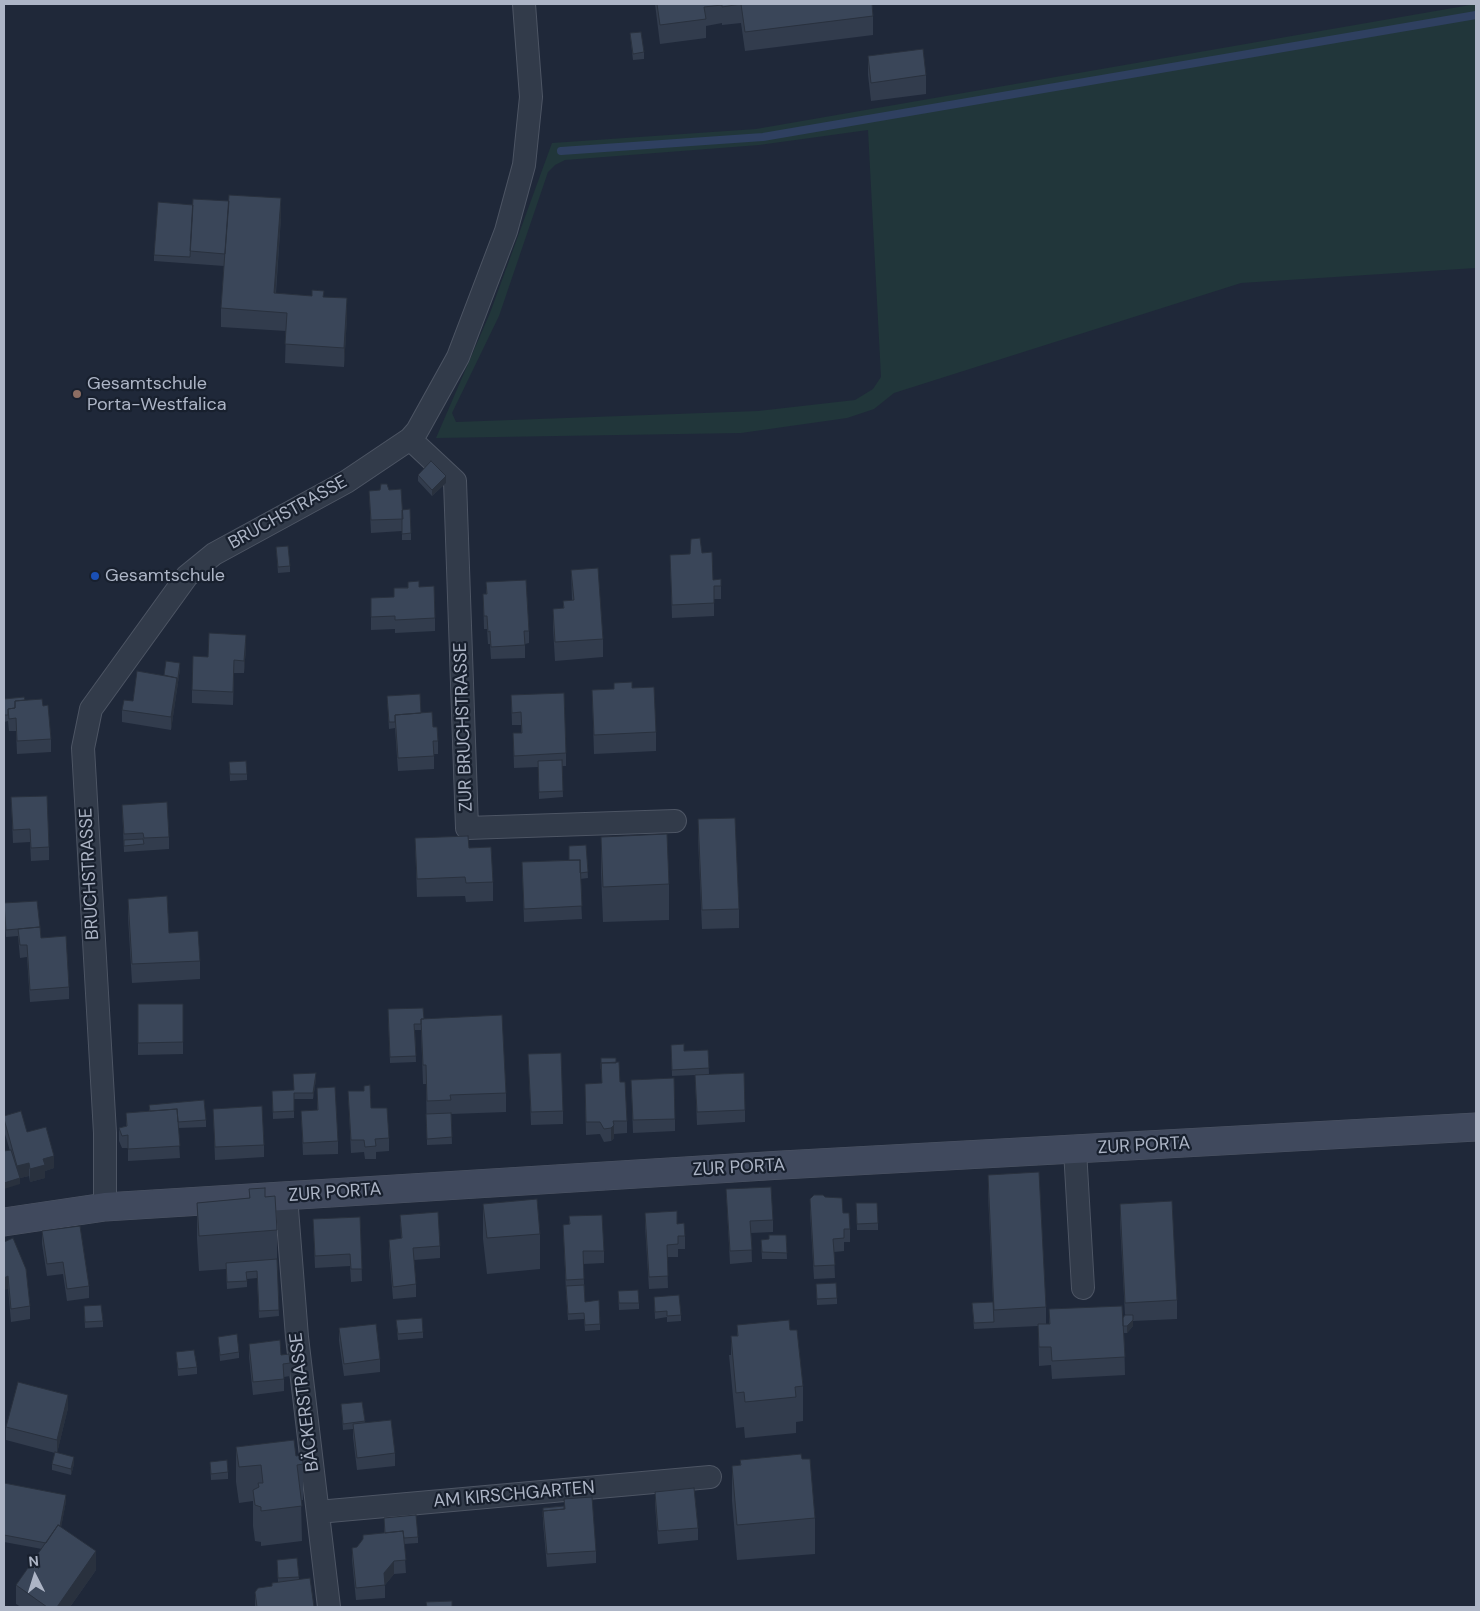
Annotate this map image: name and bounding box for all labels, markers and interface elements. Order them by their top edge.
place label: Gesamtschule Porta-Westfalica [87,373,227,416]
marker: Gesamtschule Porta-Westfalica [71,388,83,400]
street label: BRUCHSTRASSE [225,471,351,555]
place label: Gesamtschule [105,565,225,587]
marker: Gesamtschule [89,570,101,582]
street label: ZUR BRUCHSTRASSE [450,642,478,812]
street label: BRUCHSTRASSE [76,807,104,941]
street label: ZUR PORTA [1097,1133,1191,1159]
street label: ZUR PORTA [692,1155,786,1181]
street label: ZUR PORTA [288,1179,382,1207]
street label: BÄCKERSTRASSE [286,1331,324,1473]
street label: AM KIRSCHGARTEN [432,1477,596,1513]
north arrow [10,1551,60,1601]
text: N [28,1552,40,1570]

